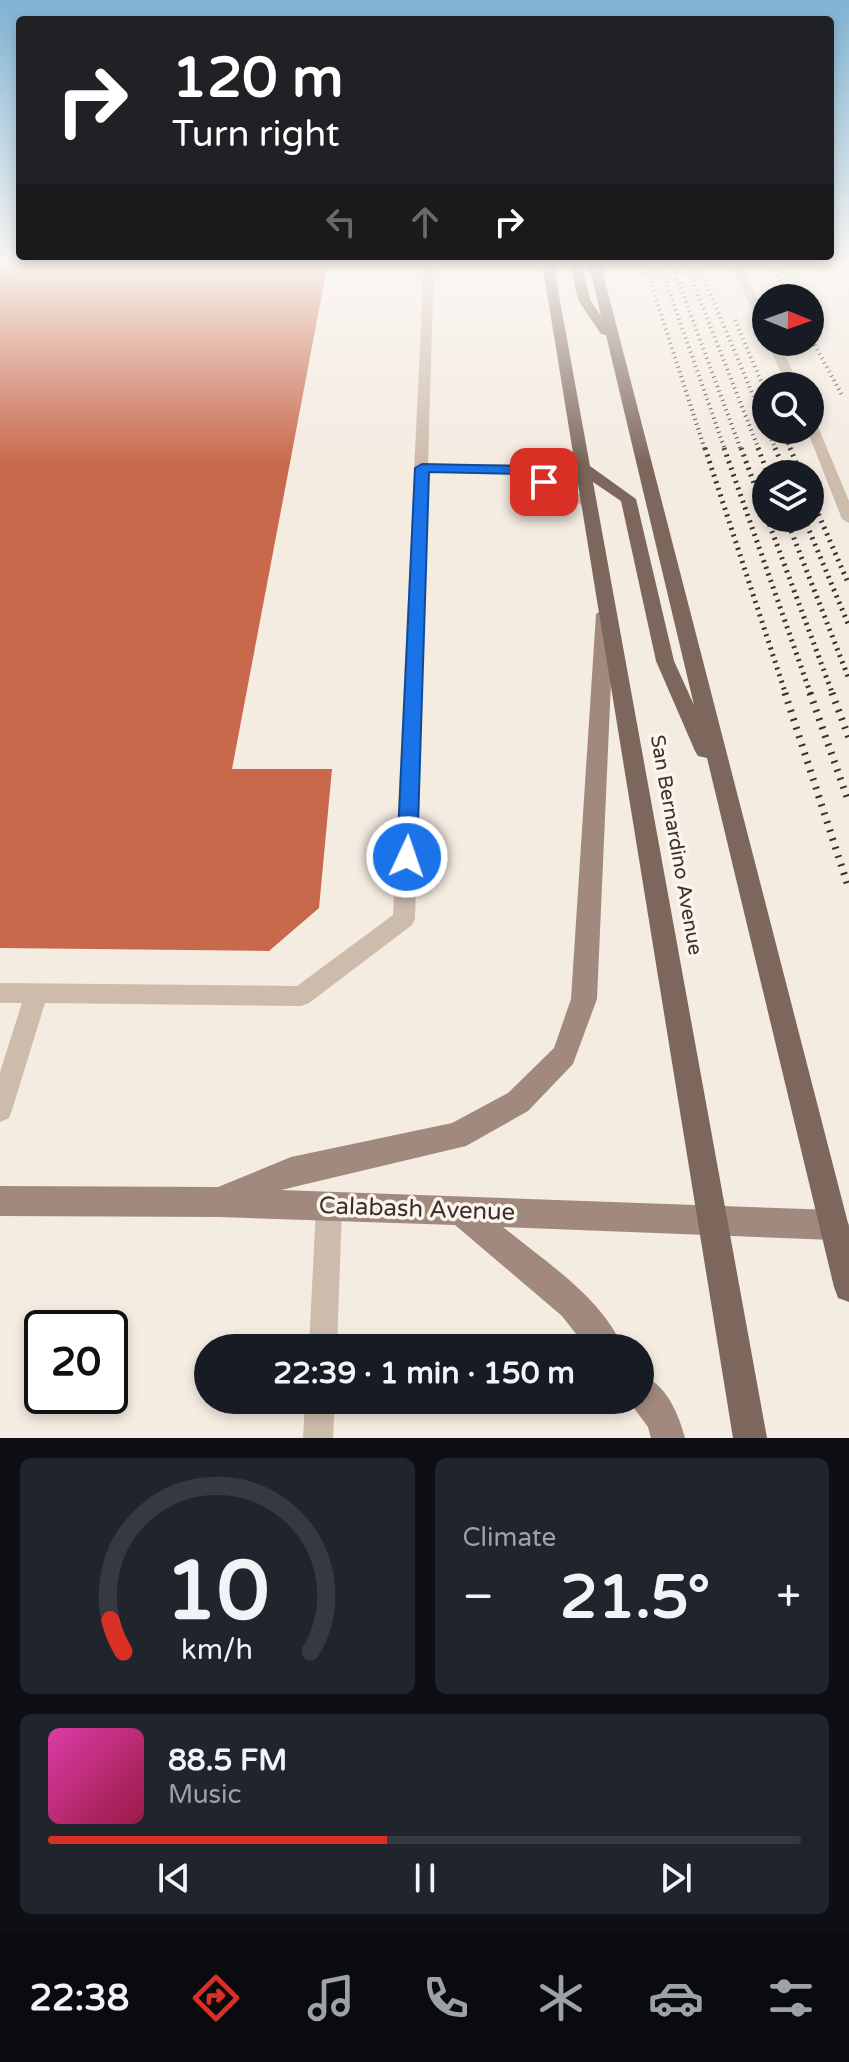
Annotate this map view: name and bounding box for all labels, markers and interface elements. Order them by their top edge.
text: 120 m [172,45,343,112]
icon: right [40,48,144,152]
text: Turn right [172,113,339,156]
icon: left [319,200,363,244]
icon: ahead [403,200,447,244]
icon: right [487,200,531,244]
north arrow [752,284,824,356]
map controls [752,284,824,532]
button: search [752,372,824,444]
pin [510,448,578,516]
icon: arrive [522,460,566,504]
button: layers [752,460,824,532]
street label: San Bernardino Avenue [645,733,707,957]
position arrow [365,815,449,899]
street label: Calabash Avenue [318,1191,516,1227]
speed limit sign: 20 [24,1310,128,1414]
text: 22:39 · 1 min · 150 m [273,1355,575,1392]
text: Climate [463,1522,556,1553]
text: 10 [165,1542,269,1642]
text: 21.5° [560,1562,710,1634]
text: − [463,1571,494,1624]
text: + [776,1571,801,1624]
text: km/h [181,1633,253,1667]
text: 88.5 FM [168,1742,287,1779]
text: Music [168,1779,241,1810]
icon: previous [152,1856,196,1900]
icon: pause [403,1856,447,1900]
icon: next [654,1856,698,1900]
icon: directions [188,1970,244,2026]
icon: music [303,1970,359,2026]
icon: phone [418,1970,474,2026]
icon: climate [533,1970,589,2026]
icon: car [648,1970,704,2026]
icon: filters [763,1970,819,2026]
text: 22:38 [30,1977,129,2020]

